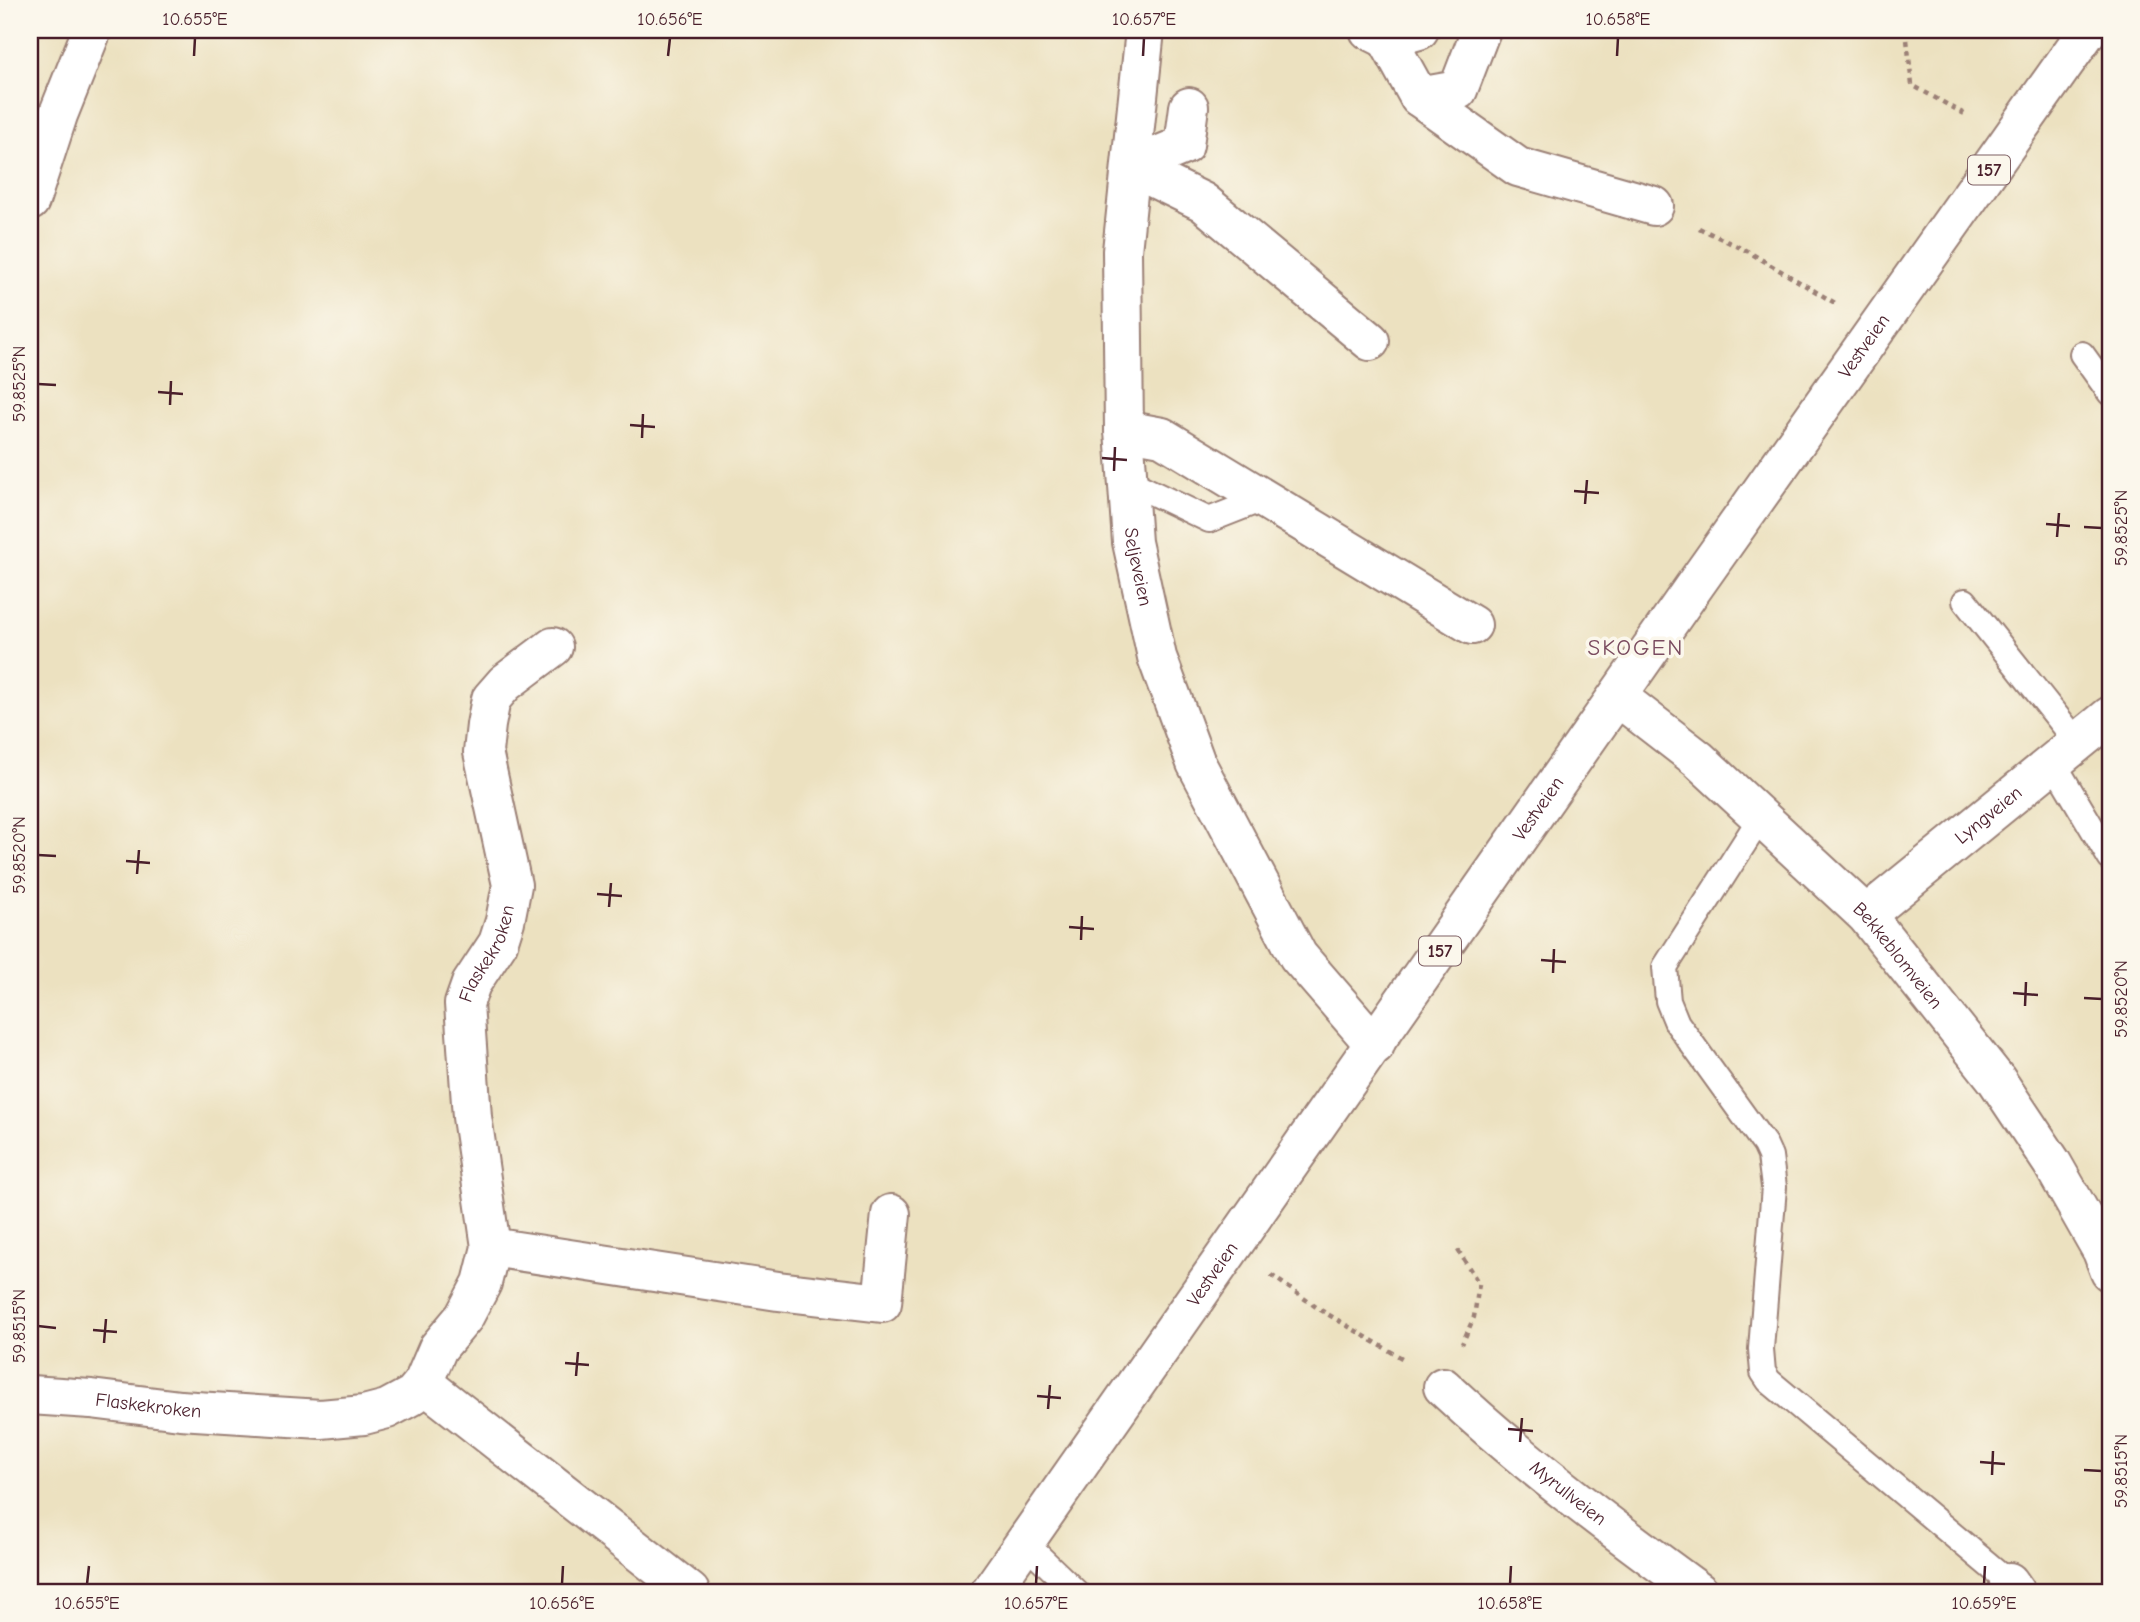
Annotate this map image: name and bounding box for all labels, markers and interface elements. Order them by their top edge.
text: 10.655°E [162,9,228,30]
text: 10.656°E [637,9,703,30]
text: 10.657°E [1112,9,1176,30]
text: 10.658°E [1586,9,1651,30]
road number: 157 [1968,155,2010,184]
street label: Vestveien [1834,310,1894,382]
text: 59.8525°N [9,346,30,422]
text: 59.8525°N [2111,490,2132,566]
street label: Seljeveien [1120,527,1157,608]
district label: SKOGEN [1588,634,1684,661]
street label: Vestveien [1508,772,1568,845]
street label: Lyngveien [1950,781,2026,849]
text: 59.8520°N [9,816,30,894]
street label: Bekkeblomveien [1848,898,1947,1013]
street label: Flaskekroken [455,903,519,1005]
road number: 157 [1419,936,1461,966]
text: 59.8520°N [2111,960,2132,1038]
street label: Vestveien [1182,1238,1243,1311]
text: 59.8515°N [9,1289,30,1363]
street label: Flaskekroken [94,1389,202,1422]
text: 59.8515°N [2111,1434,2132,1508]
street label: Myrullveien [1525,1456,1611,1530]
text: 10.655°E [54,1593,120,1614]
text: 10.656°E [529,1593,595,1614]
text: 10.657°E [1004,1593,1068,1614]
text: 10.658°E [1478,1593,1543,1614]
text: 10.659°E [1951,1593,2017,1614]

